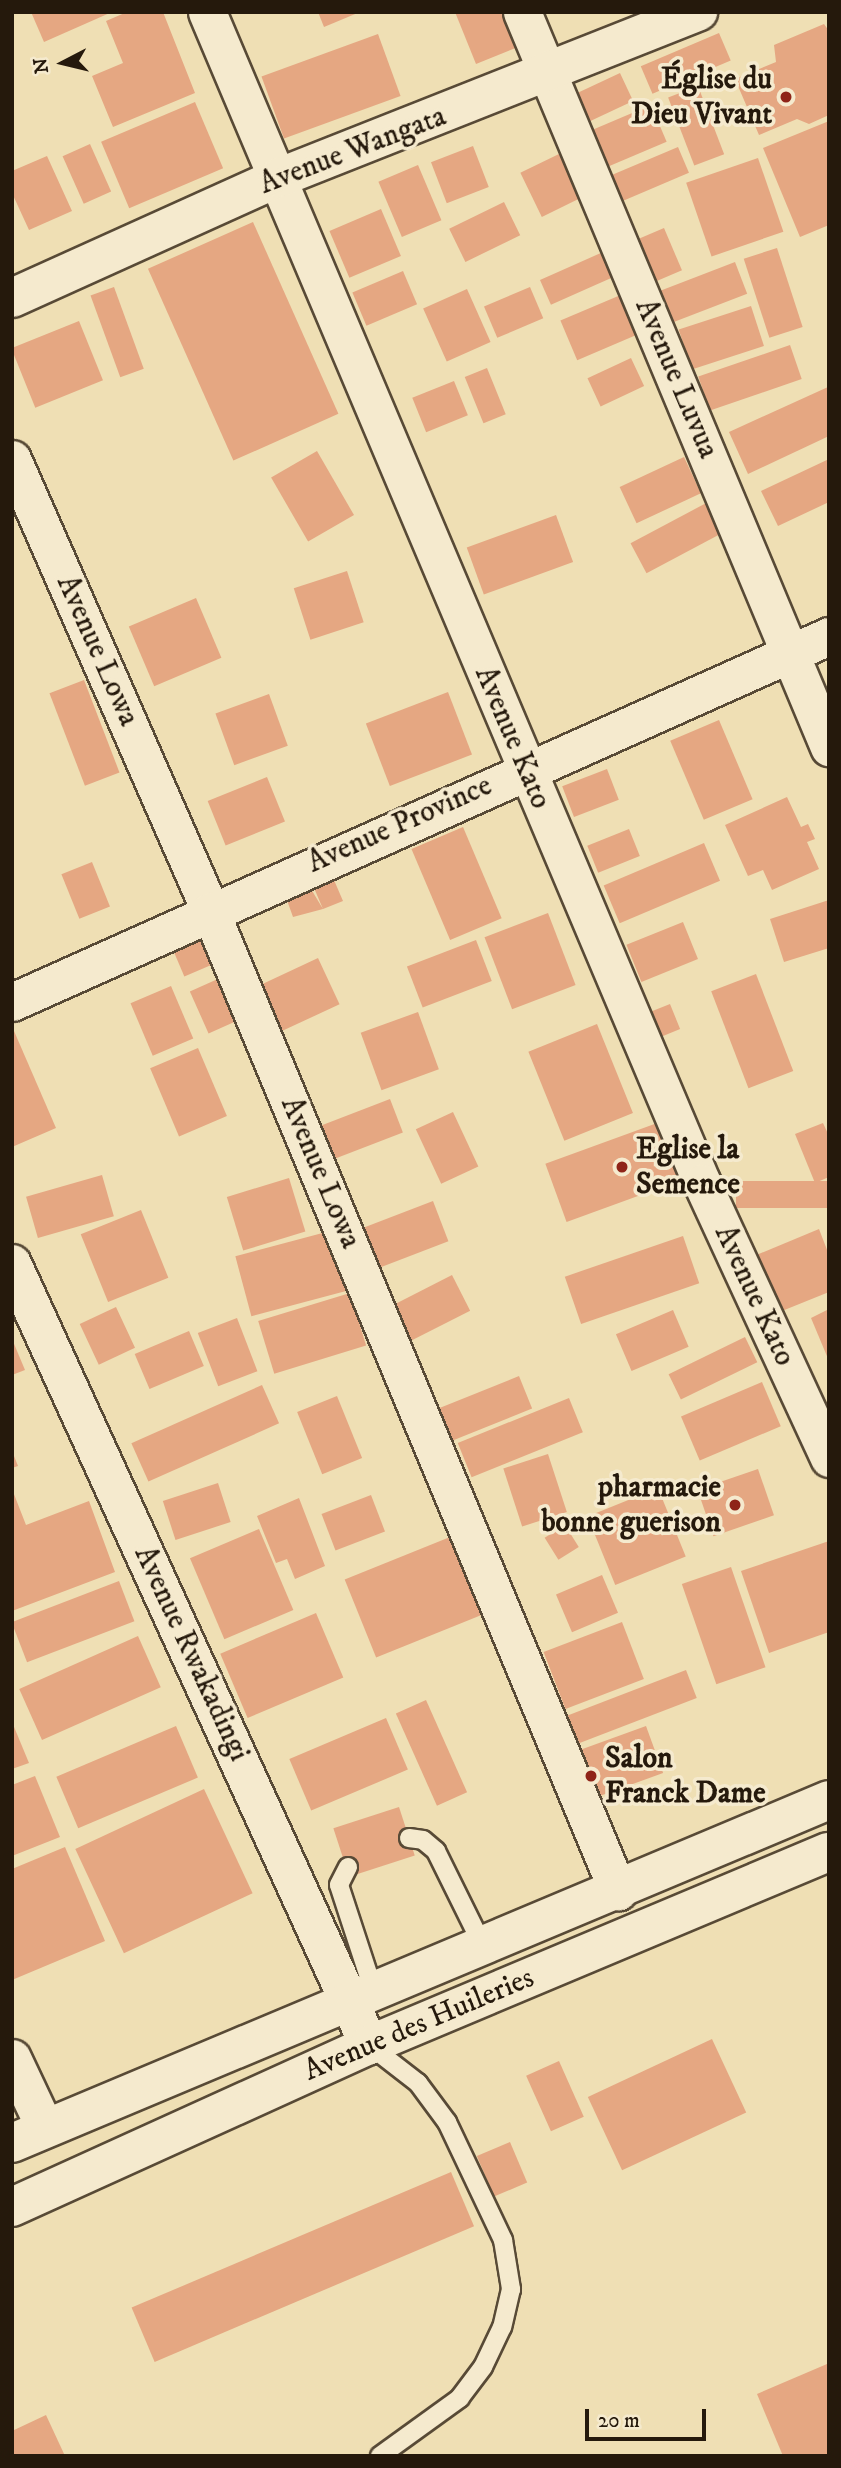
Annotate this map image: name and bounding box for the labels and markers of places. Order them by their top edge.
place label: Église du Dieu Vivant [631,62,772,132]
marker: Église du Dieu Vivant [778,89,794,105]
place label: Eglise la Semence [636,1132,740,1202]
marker: Eglise la Semence [614,1159,630,1175]
place label: pharmacie bonne guerison [542,1470,721,1540]
marker: pharmacie bonne guerison [727,1497,743,1513]
place label: Salon Franck Dame [605,1741,766,1812]
marker: Salon Franck Dame [583,1768,599,1784]

